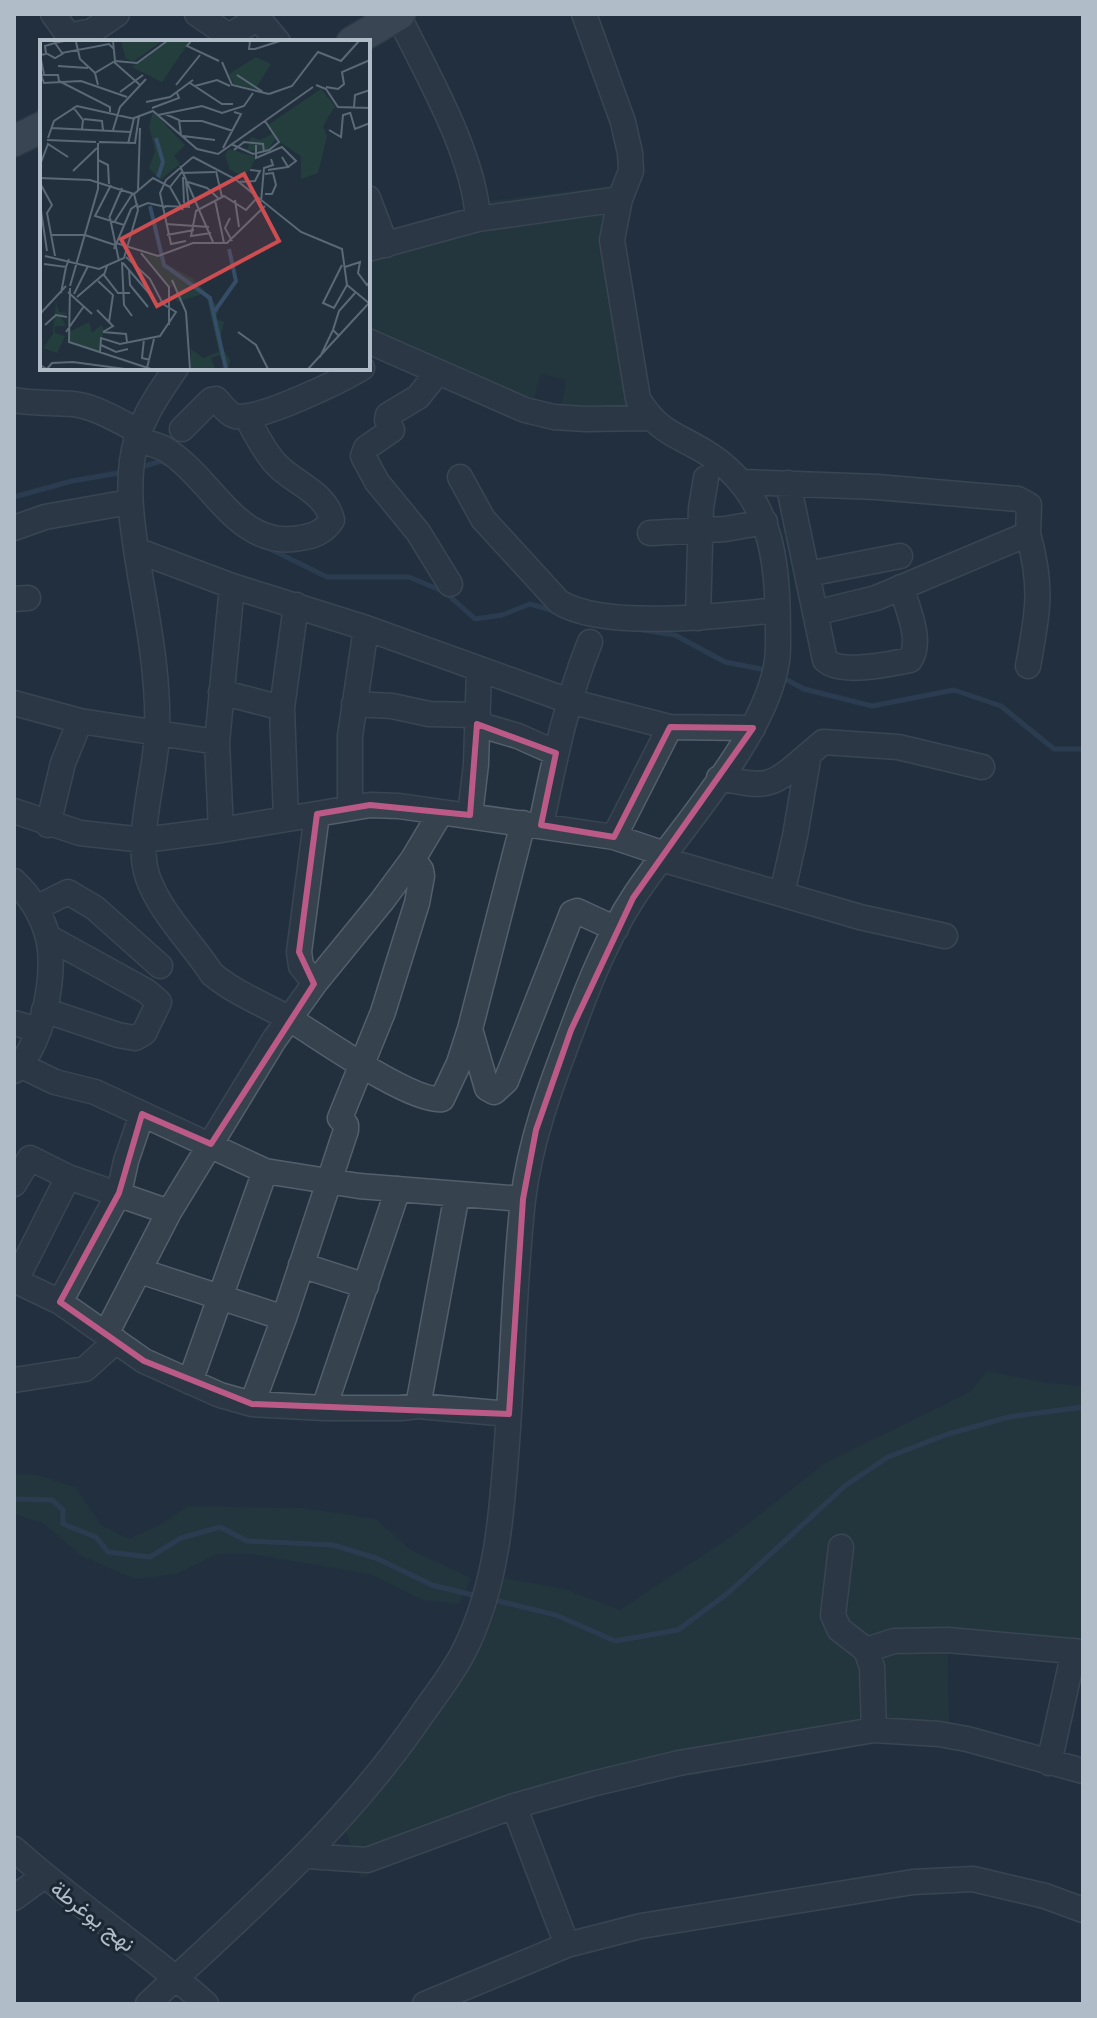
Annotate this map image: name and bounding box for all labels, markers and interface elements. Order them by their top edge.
inset map [40,40,370,370]
street label: نهج يوغرطة [45,1872,143,1958]

